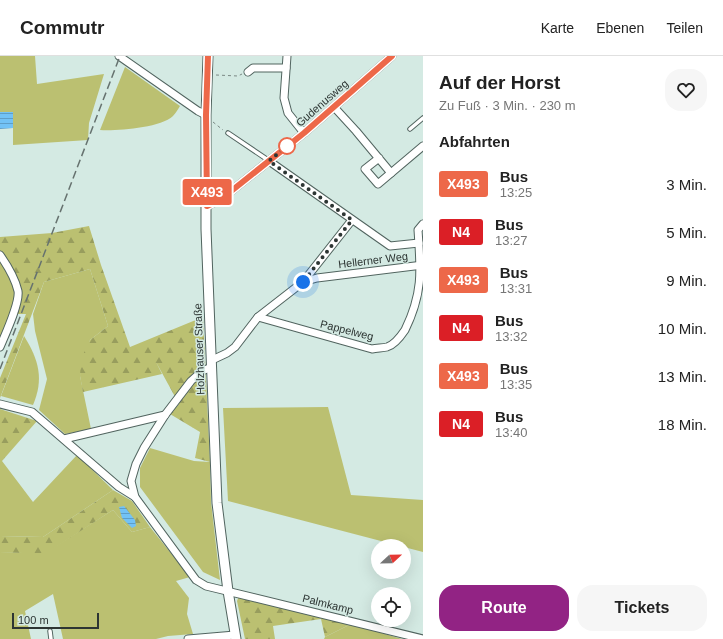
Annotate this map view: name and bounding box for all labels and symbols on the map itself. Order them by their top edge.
street label: Gudenusweg [294,77,350,129]
unlabelled marker [278,137,296,155]
line badge: X493 [179,179,235,205]
street label: Hellerner Weg [337,250,409,270]
your location [293,272,313,292]
street label: Holzhauser Straße [191,303,207,395]
street label: Pappelweg [319,318,375,342]
north arrow [371,539,411,579]
street label: Palmkamp [301,592,355,616]
scale bar [12,611,99,630]

